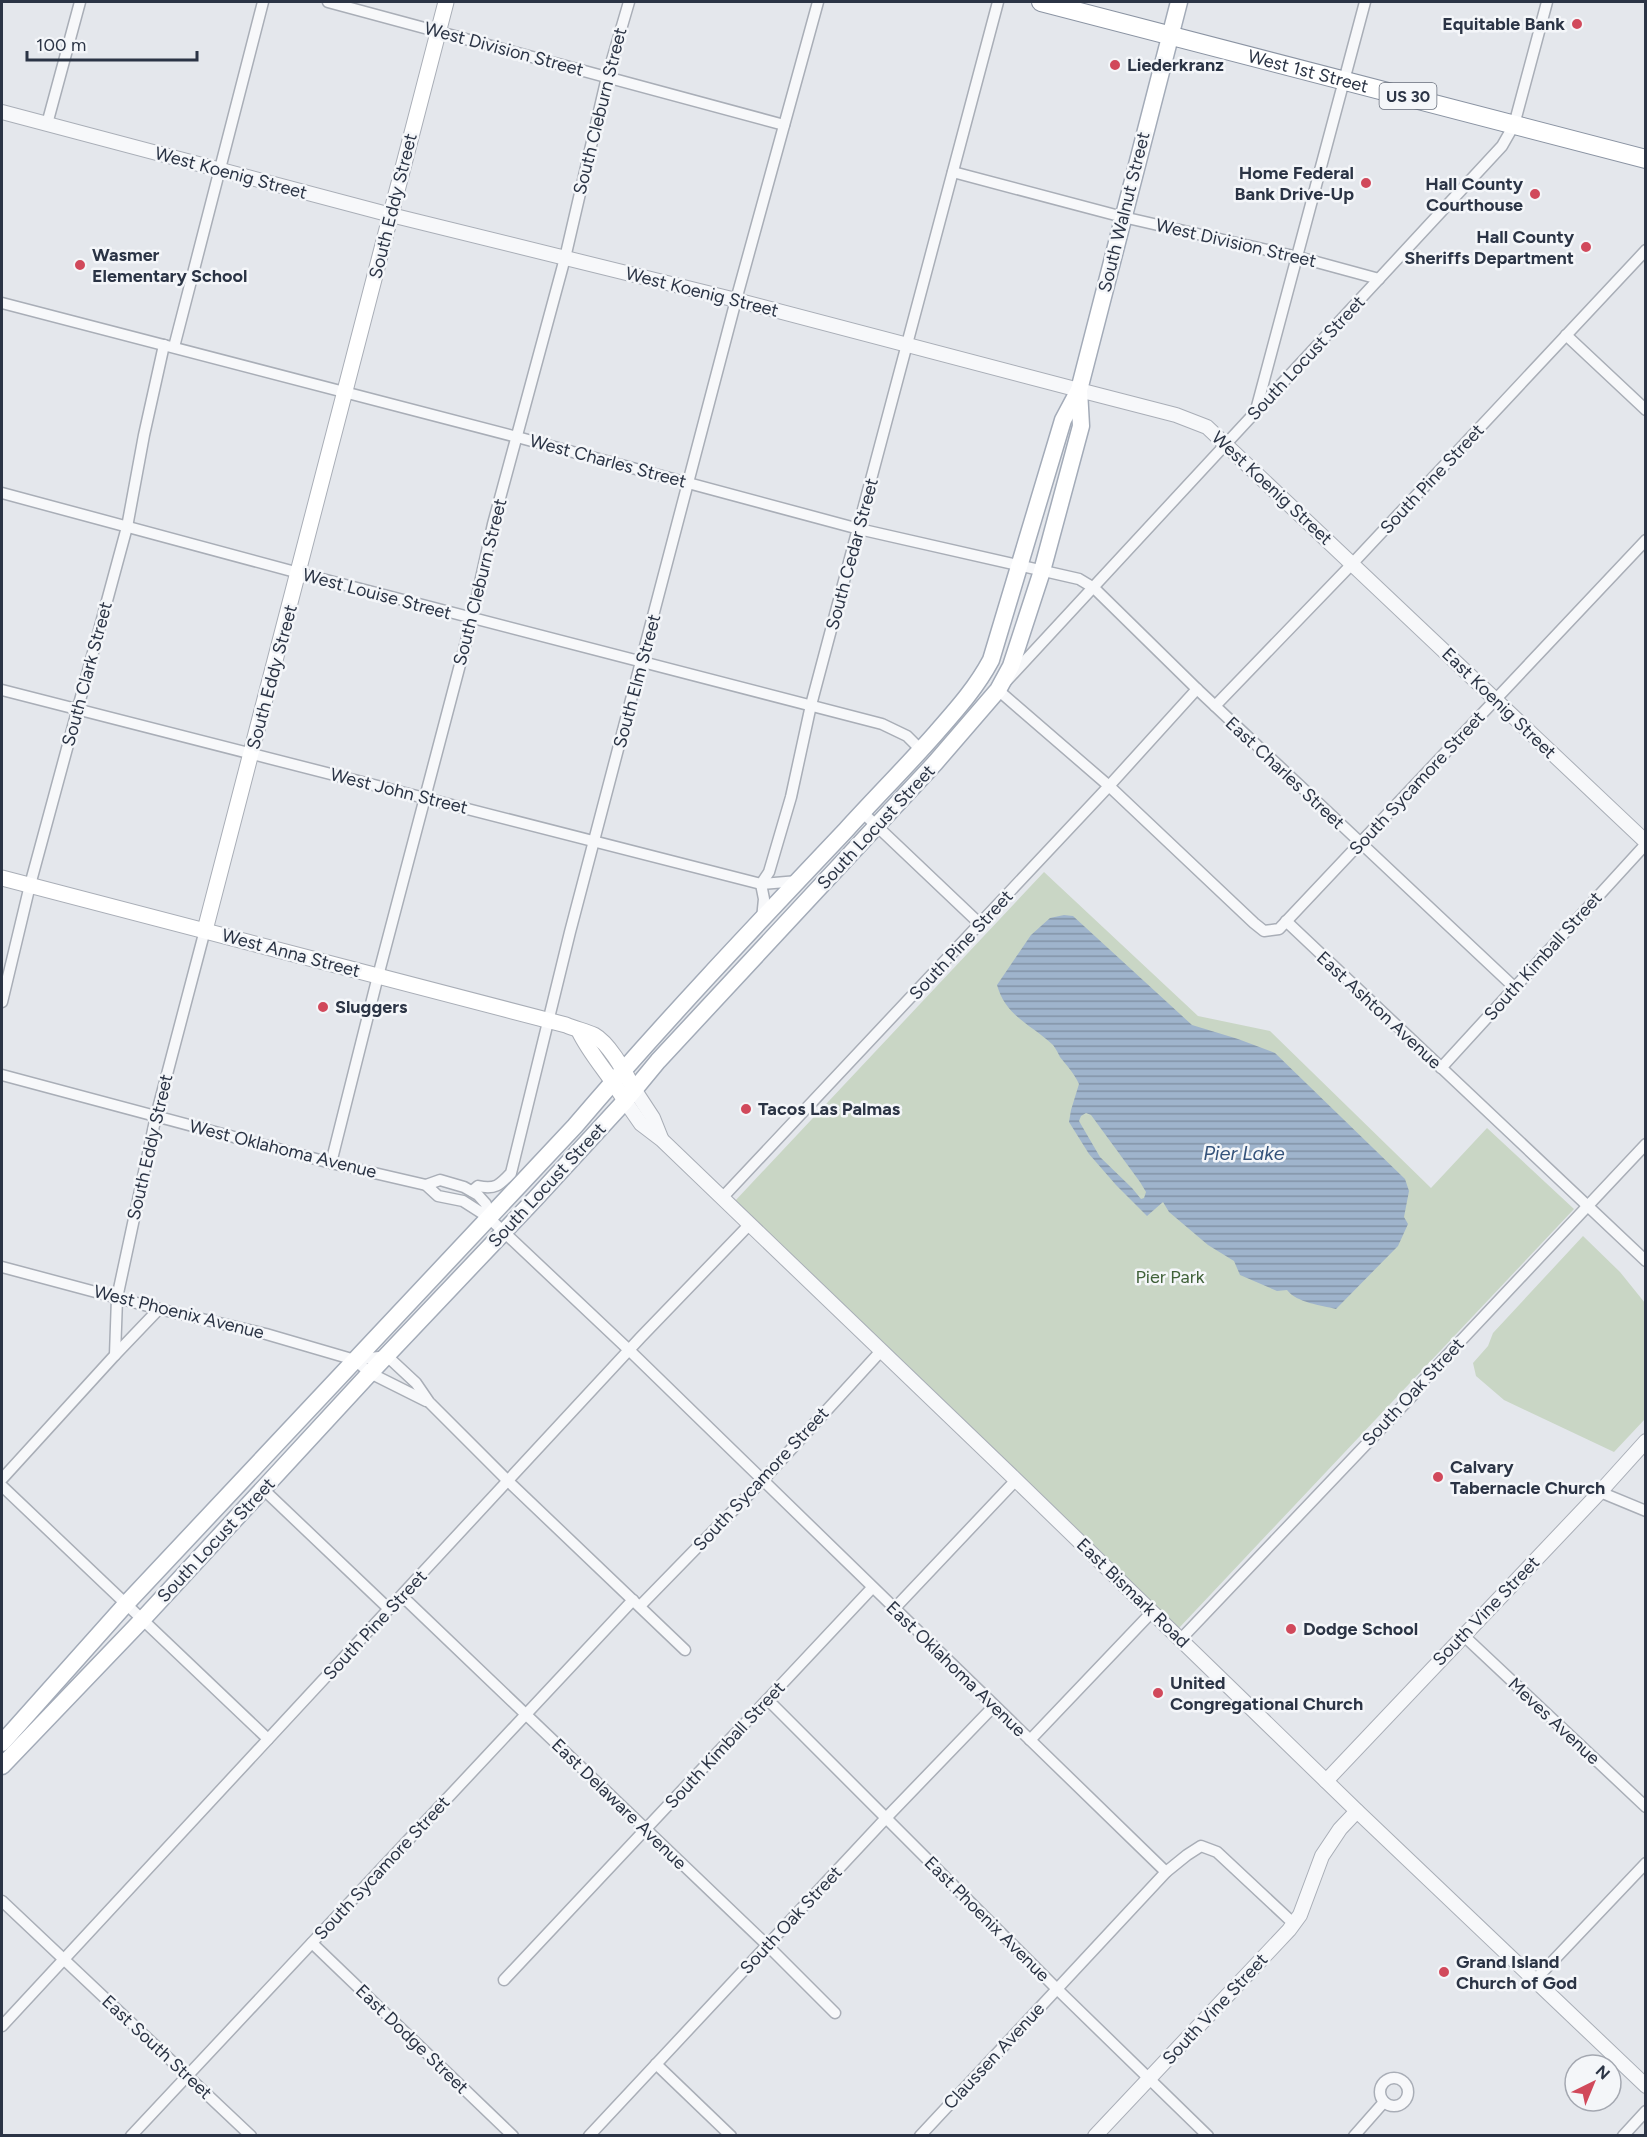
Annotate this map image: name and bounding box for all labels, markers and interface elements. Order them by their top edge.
place label: Equitable Bank [1442,13,1565,35]
street label: West Division Street [422,17,586,81]
marker: Equitable Bank [1570,17,1584,31]
scale bar [27,24,196,62]
street label: South Cleburn Street [569,25,631,197]
text: 100 m [36,34,86,56]
street label: West 1st Street [1246,45,1371,98]
place label: Liederkranz [1127,54,1224,76]
marker: Liederkranz [1108,58,1122,72]
road number: US 30 [1380,83,1436,109]
street label: South Walnut Street [1093,129,1155,294]
street label: South Eddy Street [364,131,422,281]
street label: West Koenig Street [152,142,310,204]
place label: Home Federal Bank Drive-Up [1235,162,1354,205]
place label: Hall County Courthouse [1425,173,1524,216]
marker: Home Federal Bank Drive-Up [1359,176,1373,190]
marker: Hall County Courthouse [1528,187,1542,201]
street label: West Division Street [1154,214,1319,272]
place label: Hall County Sheriffs Department [1404,226,1575,269]
marker: Hall County Sheriffs Department [1579,240,1593,254]
place label: Wasmer Elementary School [92,244,247,287]
marker: Wasmer Elementary School [73,258,87,272]
street label: West Koenig Street [623,262,781,322]
street label: South Locust Street [1243,291,1370,425]
street label: South Pine Street [1375,419,1489,538]
street label: West Koenig Street [1207,427,1337,550]
street label: West Charles Street [527,429,689,493]
street label: South Cedar Street [821,475,883,632]
street label: South Cleburn Street [449,496,511,668]
street label: West Louise Street [300,564,454,624]
street label: South Clark Street [57,599,117,749]
street label: South Eddy Street [242,602,302,752]
street label: South Elm Street [609,612,665,750]
street label: East Koenig Street [1437,643,1561,763]
street label: South Sycamore Street [1345,706,1489,859]
street label: East Charles Street [1221,712,1349,834]
street label: South Locust Street [813,760,940,894]
street label: West John Street [328,763,470,819]
street label: South Pine Street [904,885,1018,1004]
street label: South Kimball Street [1479,887,1607,1025]
street label: West Anna Street [219,924,363,982]
street label: East Ashton Avenue [1312,946,1446,1074]
place label: Sluggers [335,996,408,1018]
marker: Sluggers [316,1000,330,1014]
street label: South Eddy Street [123,1072,178,1222]
place label: Tacos Las Palmas [758,1098,901,1120]
marker: Tacos Las Palmas [739,1102,753,1116]
street label: West Oklahoma Avenue [187,1115,379,1183]
street label: South Locust Street [484,1118,611,1252]
water label: Pier Lake [1203,1141,1285,1165]
park label: Pier Park [1135,1266,1205,1288]
street label: West Phoenix Avenue [92,1280,267,1344]
street label: South Oak Street [1357,1333,1469,1451]
street label: South Sycamore Street [689,1402,833,1555]
place label: Calvary Tabernacle Church [1450,1456,1605,1499]
marker: Calvary Tabernacle Church [1431,1470,1445,1484]
street label: South Locust Street [153,1473,280,1607]
street label: East Bismark Road [1072,1534,1194,1652]
street label: South Vine Street [1428,1551,1544,1671]
street label: South Pine Street [318,1565,432,1684]
street label: East Oklahoma Avenue [882,1597,1031,1741]
place label: Dodge School [1303,1618,1418,1640]
marker: Dodge School [1284,1622,1298,1636]
place label: United Congregational Church [1170,1672,1363,1715]
street label: Meves Avenue [1504,1673,1605,1769]
street label: South Kimball Street [660,1677,790,1813]
marker: United Congregational Church [1151,1686,1165,1700]
street label: East Delaware Avenue [547,1734,691,1874]
street label: South Sycamore Street [310,1791,454,1944]
street label: East Phoenix Avenue [920,1852,1054,1986]
street label: South Oak Street [735,1861,847,1979]
street label: South Vine Street [1158,1949,1272,2069]
place label: Grand Island Church of God [1456,1951,1577,1994]
marker: Grand Island Church of God [1437,1965,1451,1979]
street label: East Dodge Street [351,1980,473,2098]
street label: East South Street [97,1990,217,2104]
street label: Claussen Avenue [939,1998,1049,2114]
north arrow [1563,2053,1623,2113]
text: N [1592,2061,1614,2084]

